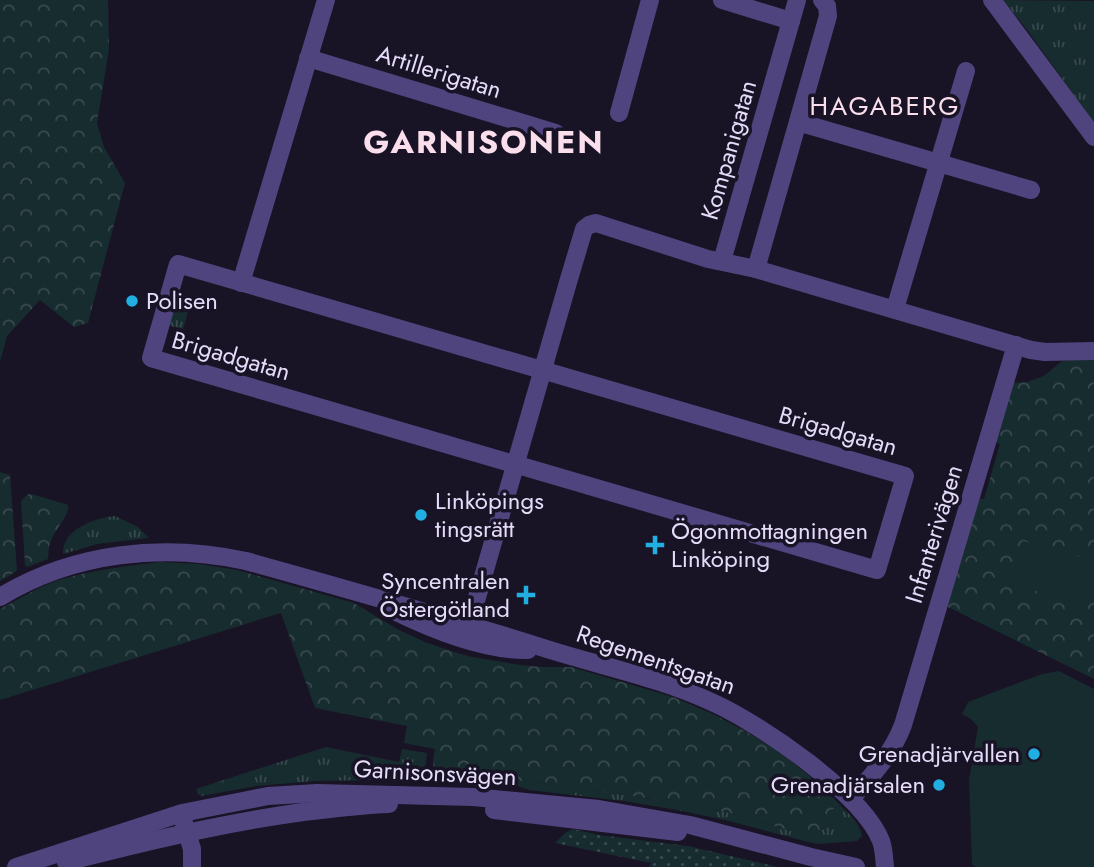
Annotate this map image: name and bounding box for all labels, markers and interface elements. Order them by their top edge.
street label: Artillerigatan [372,36,506,107]
street label: Kompanigatan [692,76,765,224]
district label: HAGABERG [809,87,961,125]
district label: GARNISONEN [363,119,605,165]
place label: Polisen [146,283,218,318]
marker: Polisen [124,293,140,309]
street label: Brigadgatan [168,322,295,389]
street label: Brigadgatan [775,397,902,464]
street label: Infanterivägen [896,460,971,607]
place label: Linköpings tingsrätt [435,483,544,546]
marker: Linköpings tingsrätt [413,507,429,523]
place label: Ögonmottagningen Linköping [671,513,868,576]
marker: Ögonmottagningen Linköping [645,535,665,555]
place label: Syncentralen Östergötland [379,563,510,626]
marker: Syncentralen Östergötland [516,585,536,605]
street label: Regementsgatan [572,616,740,703]
place label: Grenadjärvallen [859,736,1020,771]
marker: Grenadjärvallen [1026,746,1042,762]
street label: Garnisonsvägen [353,751,517,794]
place label: Grenadjärsalen [771,767,925,802]
marker: Grenadjärsalen [931,777,947,793]

